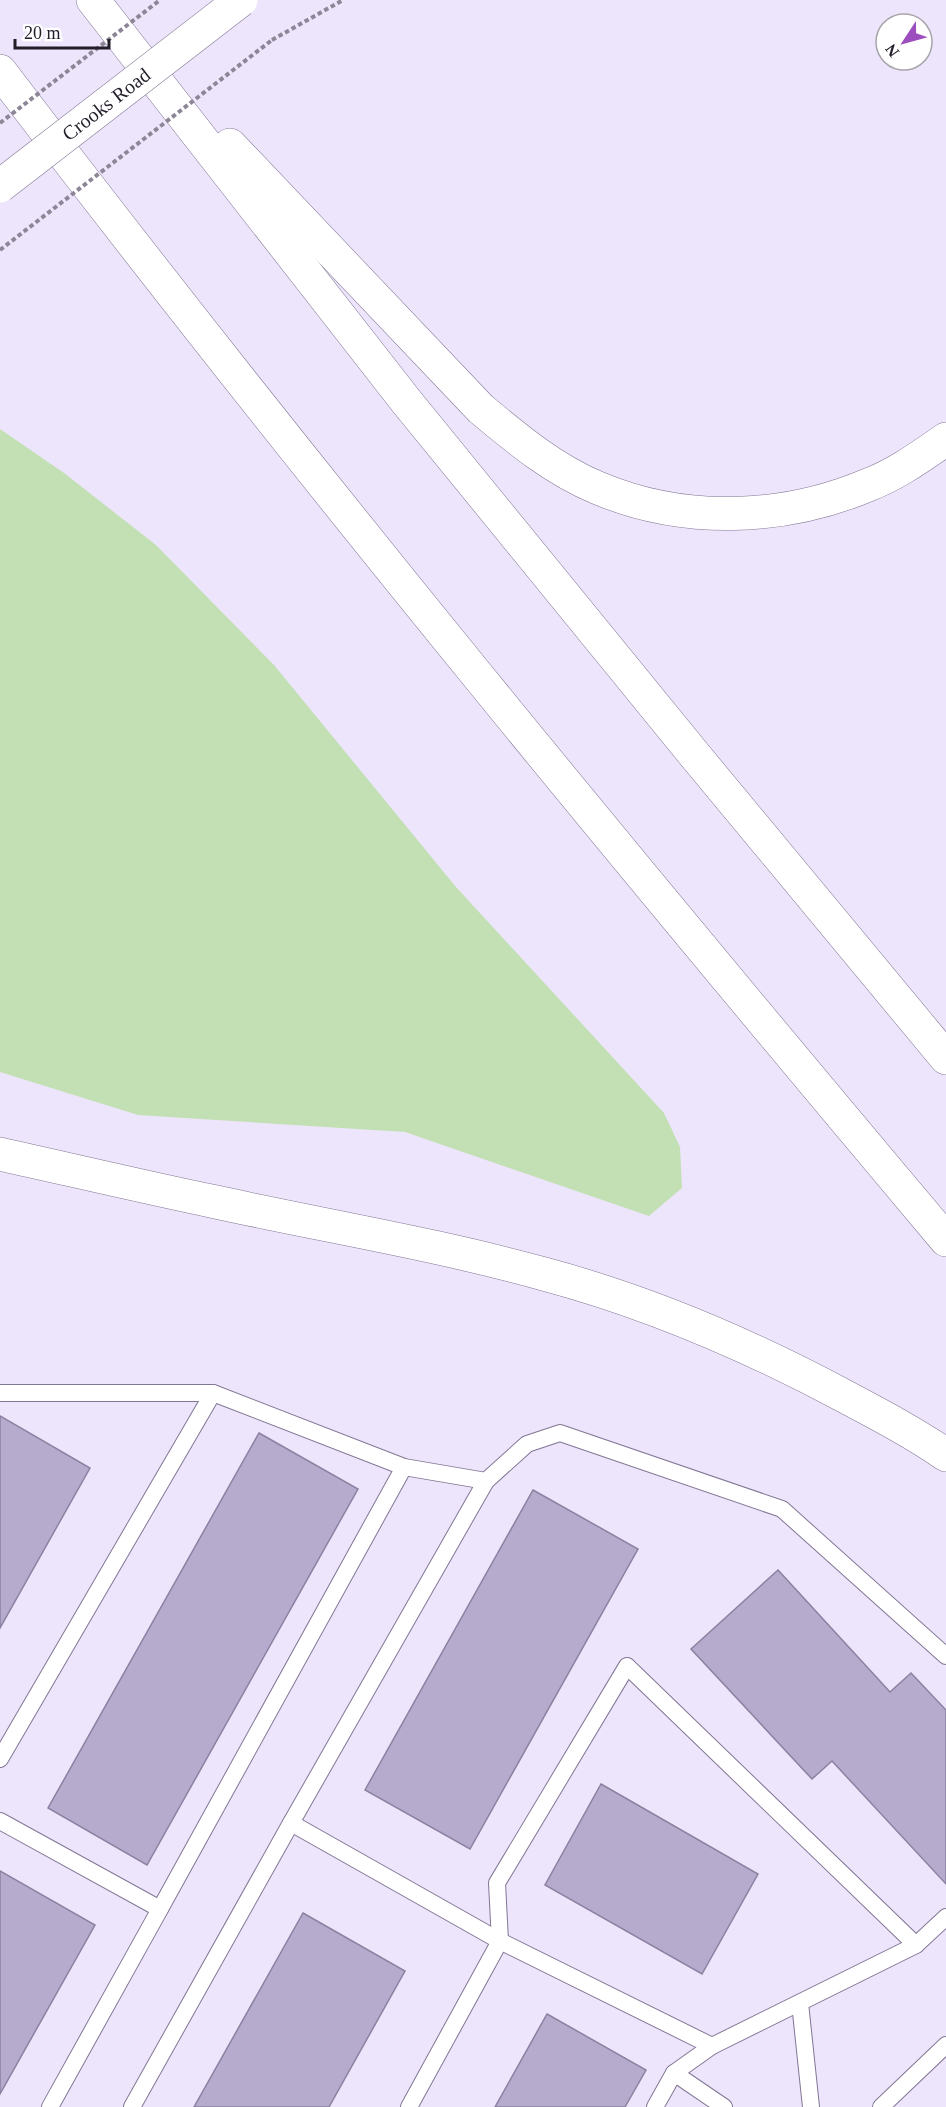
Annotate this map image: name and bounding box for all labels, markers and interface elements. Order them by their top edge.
scale bar [15,12,110,50]
north arrow [874,12,934,72]
text: 20 m [24,23,61,43]
text: N [882,40,903,60]
street label: Crooks Road [58,63,154,145]

